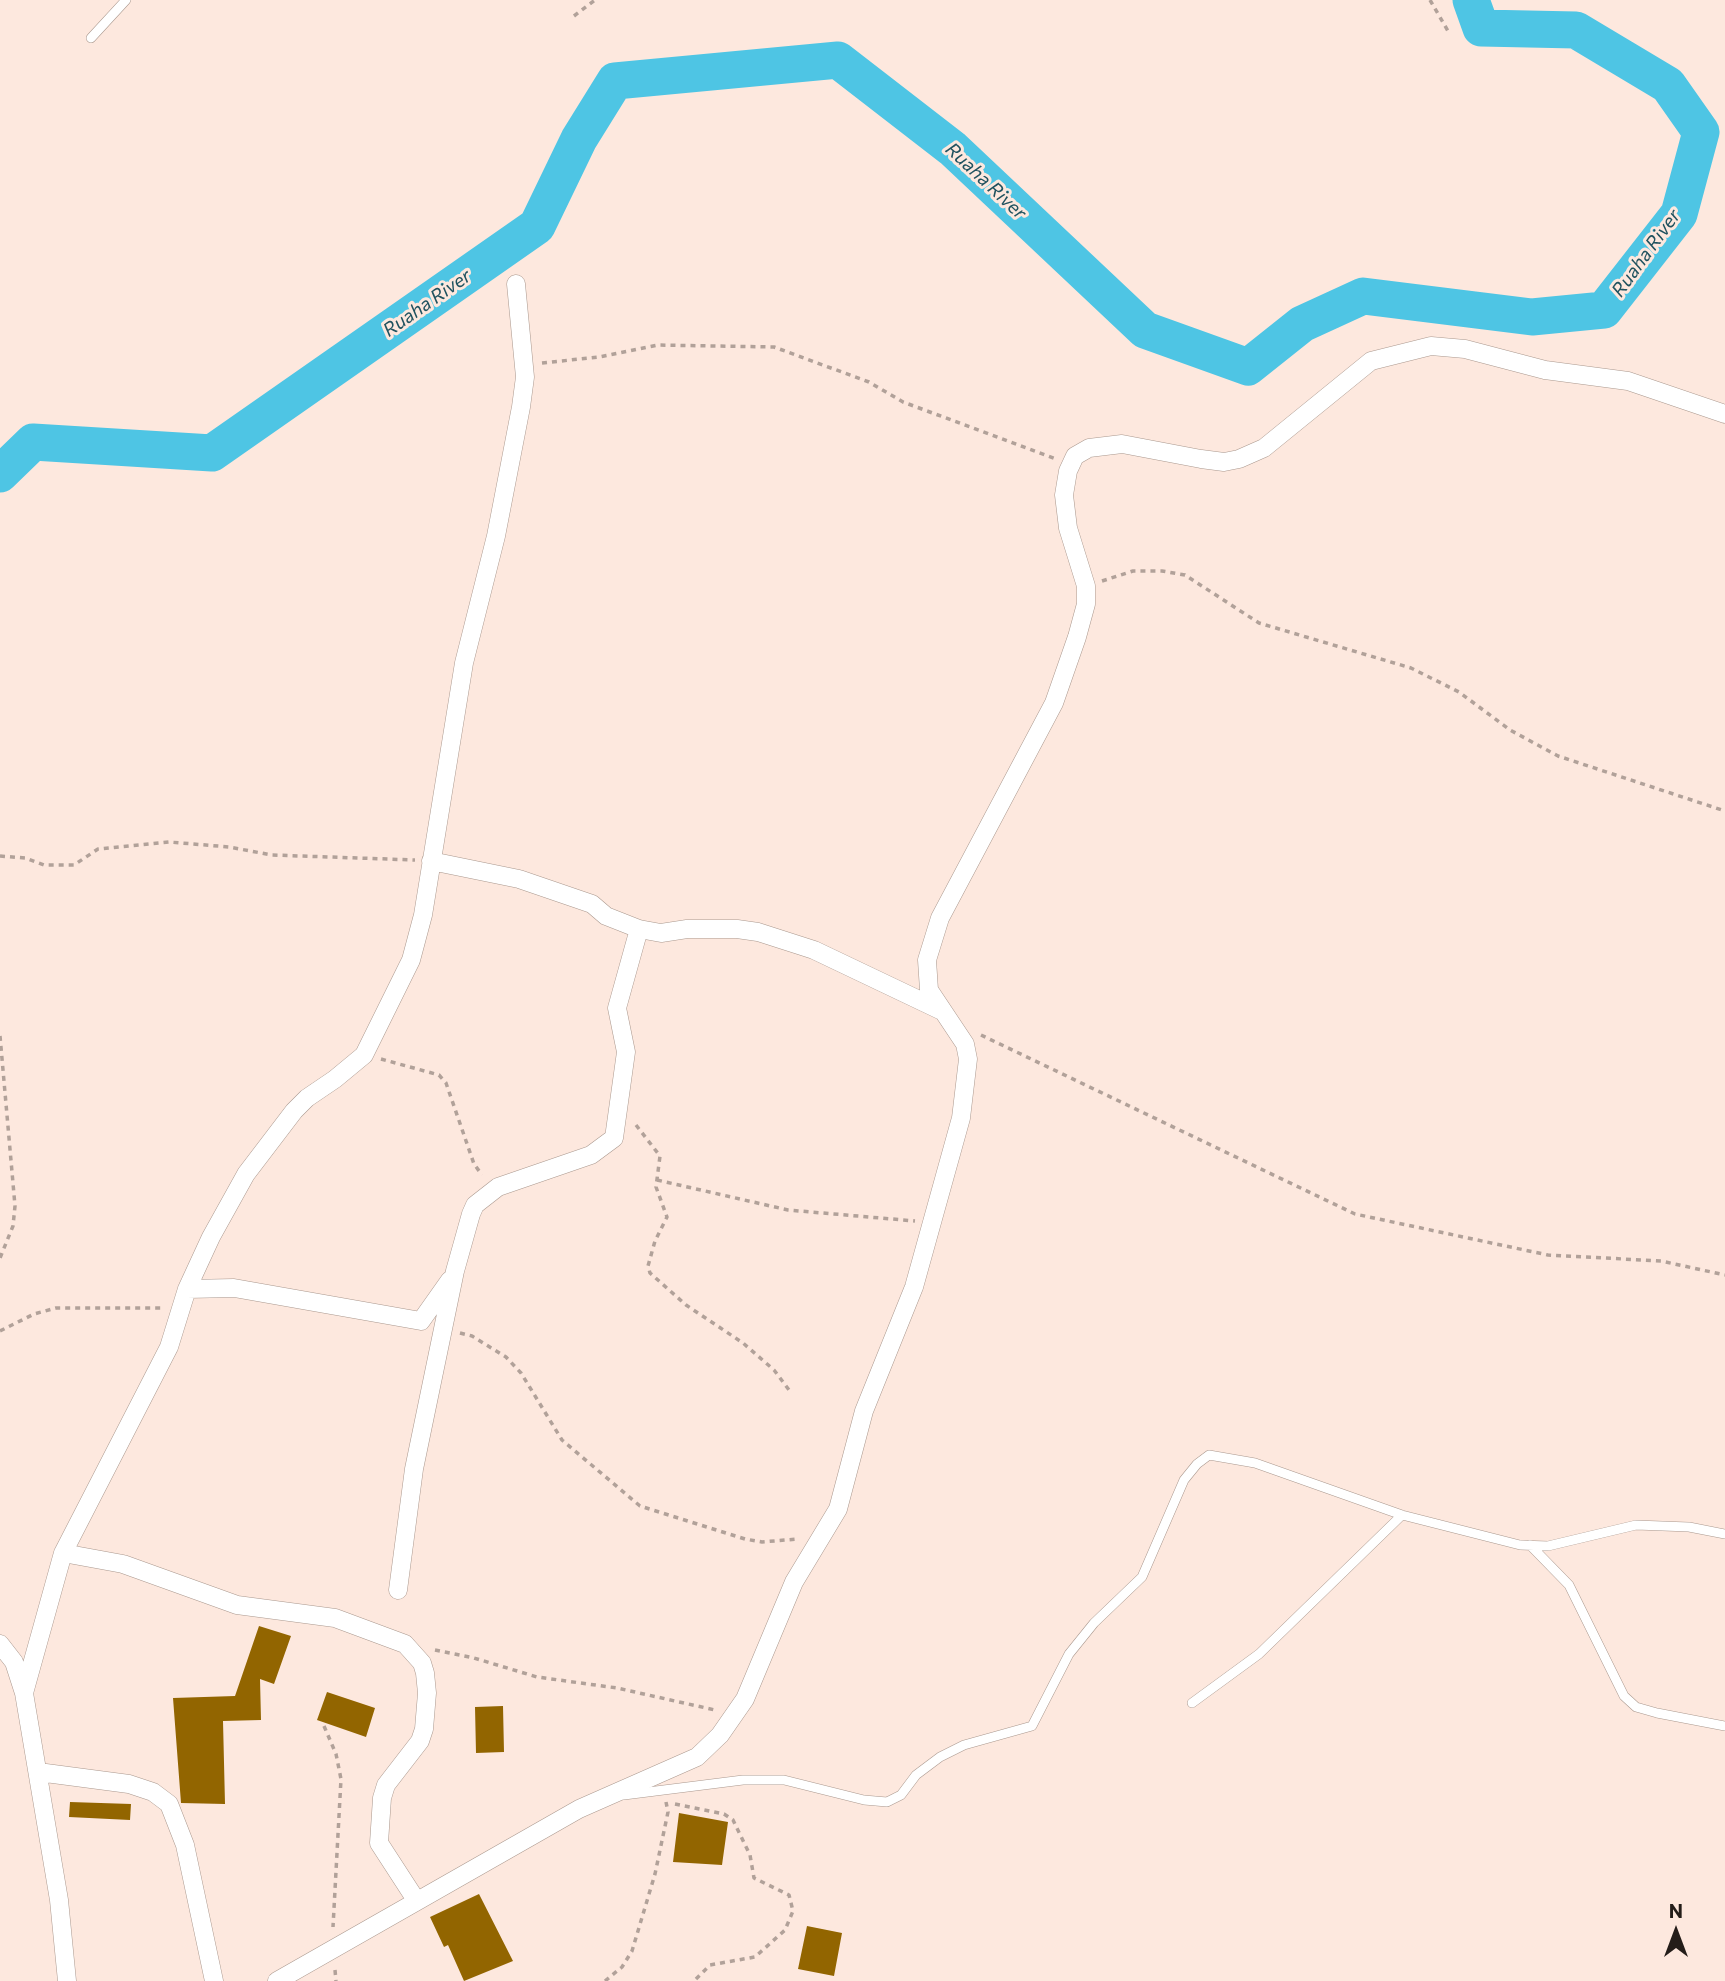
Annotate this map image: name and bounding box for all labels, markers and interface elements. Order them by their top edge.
water label: Ruaha River [941,138,1031,224]
water label: Ruaha River [1607,205,1685,301]
water label: Ruaha River [379,264,475,342]
north arrow [1641,1897,1711,1967]
text: N [1669,1899,1683,1922]

